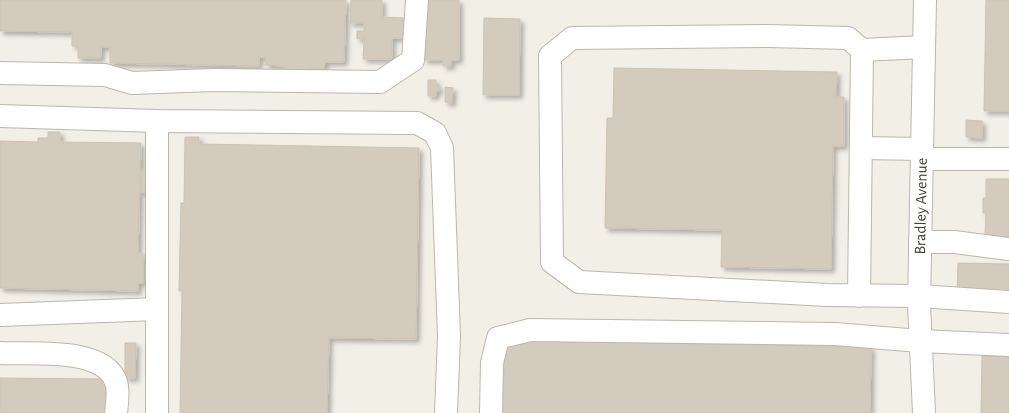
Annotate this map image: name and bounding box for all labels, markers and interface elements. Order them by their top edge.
street label: Bradley Avenue [912,158,930,255]

